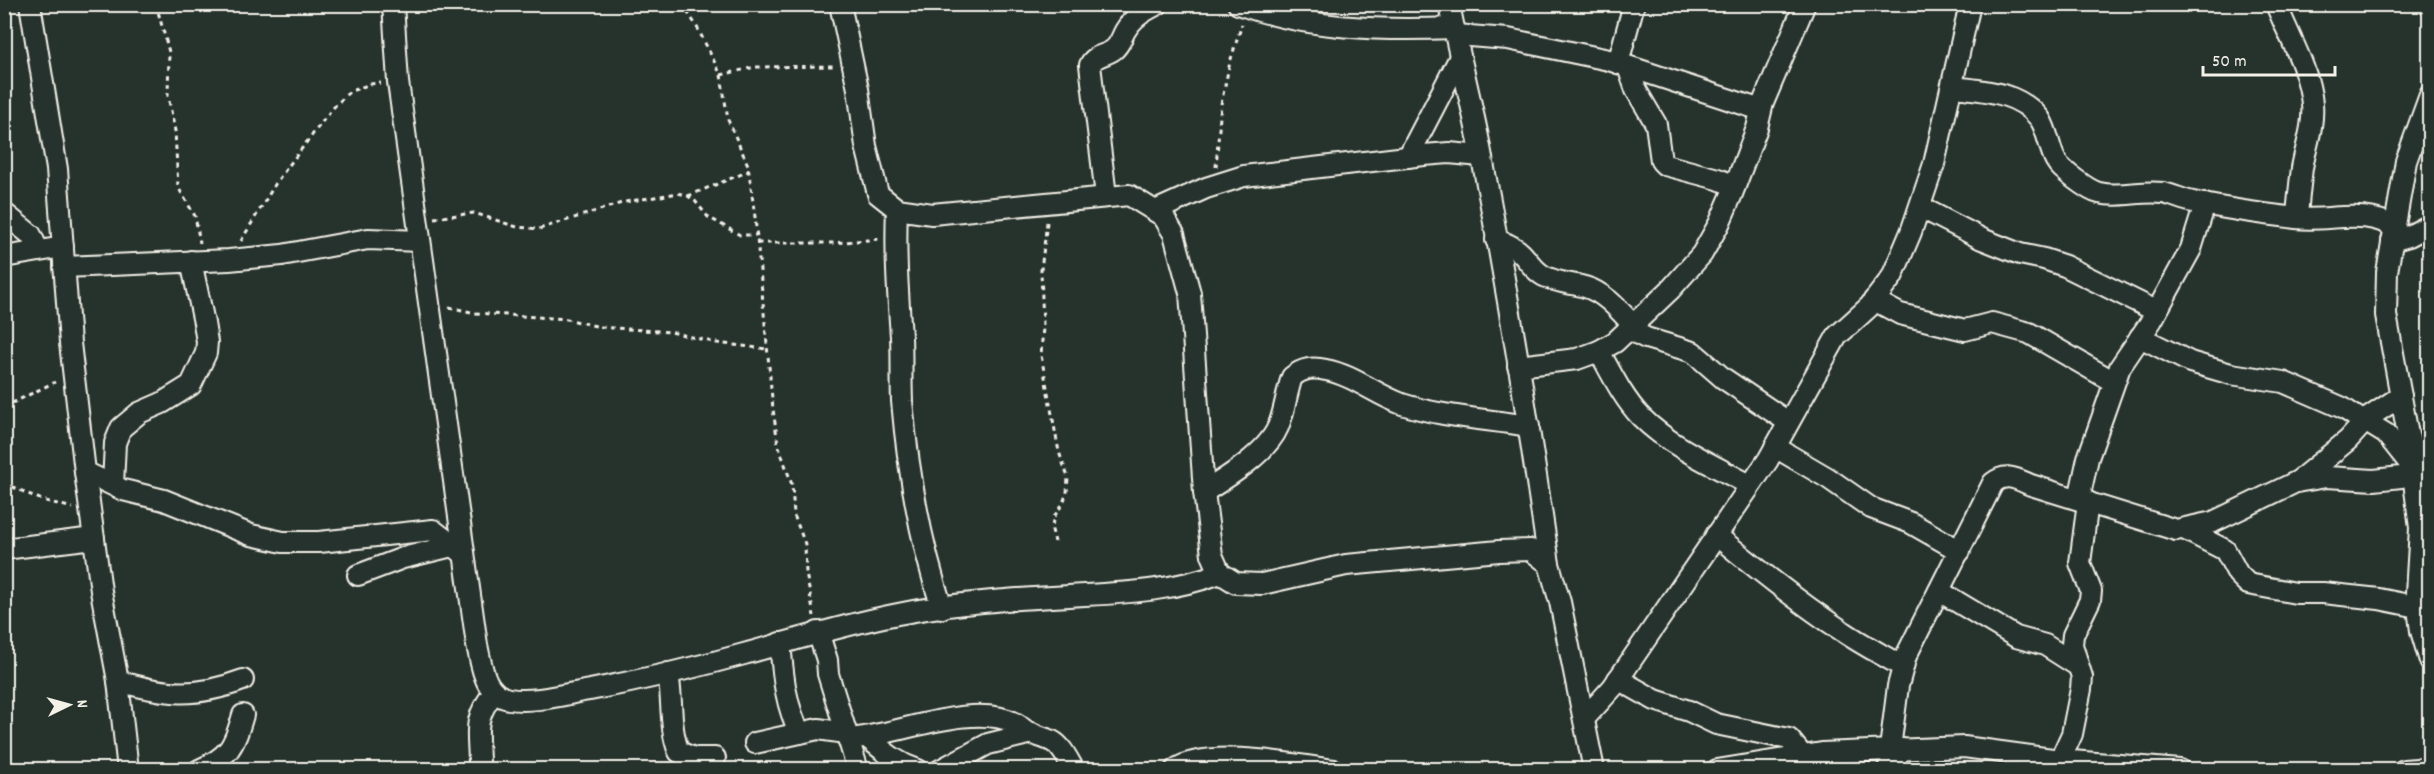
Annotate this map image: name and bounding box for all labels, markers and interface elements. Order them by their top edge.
scale bar [2203,39,2335,77]
text: 50 m [2212,50,2247,75]
north arrow [39,675,99,735]
text: N [70,699,93,709]

